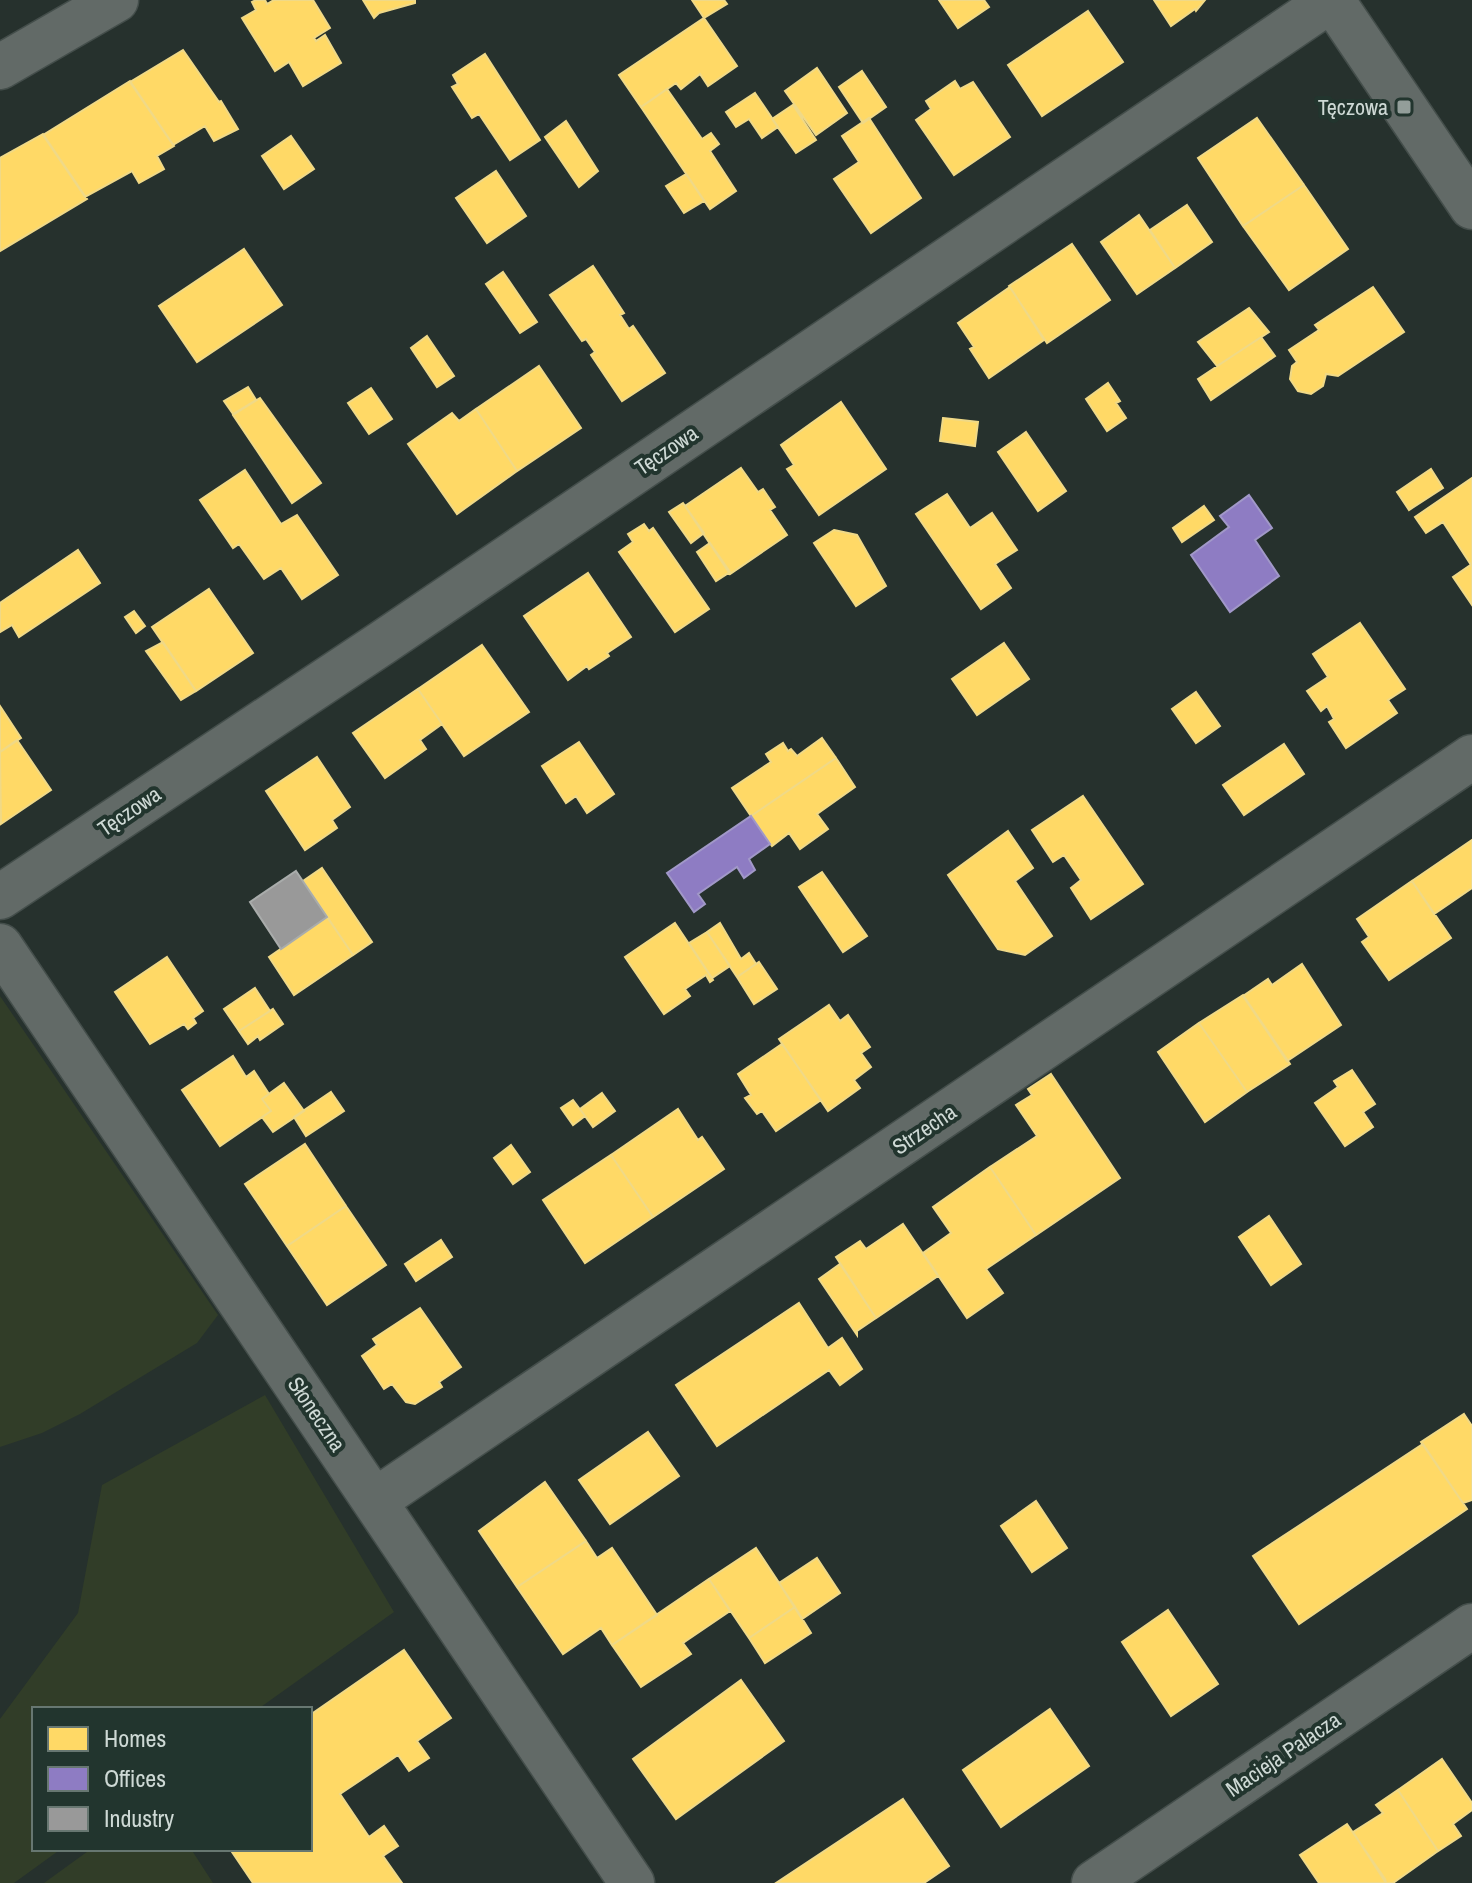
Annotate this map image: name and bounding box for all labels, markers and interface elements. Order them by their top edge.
place label: Tęczowa [1318,92,1388,122]
marker: Tęczowa [1395,98,1413,116]
street label: Tęczowa [629,418,703,482]
street label: Tęczowa [92,779,166,843]
street label: Strzecha [886,1097,962,1161]
street label: Słoneczna [281,1371,353,1457]
street label: Macieja Palacza [1220,1705,1346,1803]
legend [32,1707,312,1851]
text: Homes [104,1722,166,1754]
text: Offices [104,1762,166,1794]
text: Industry [104,1802,174,1834]

